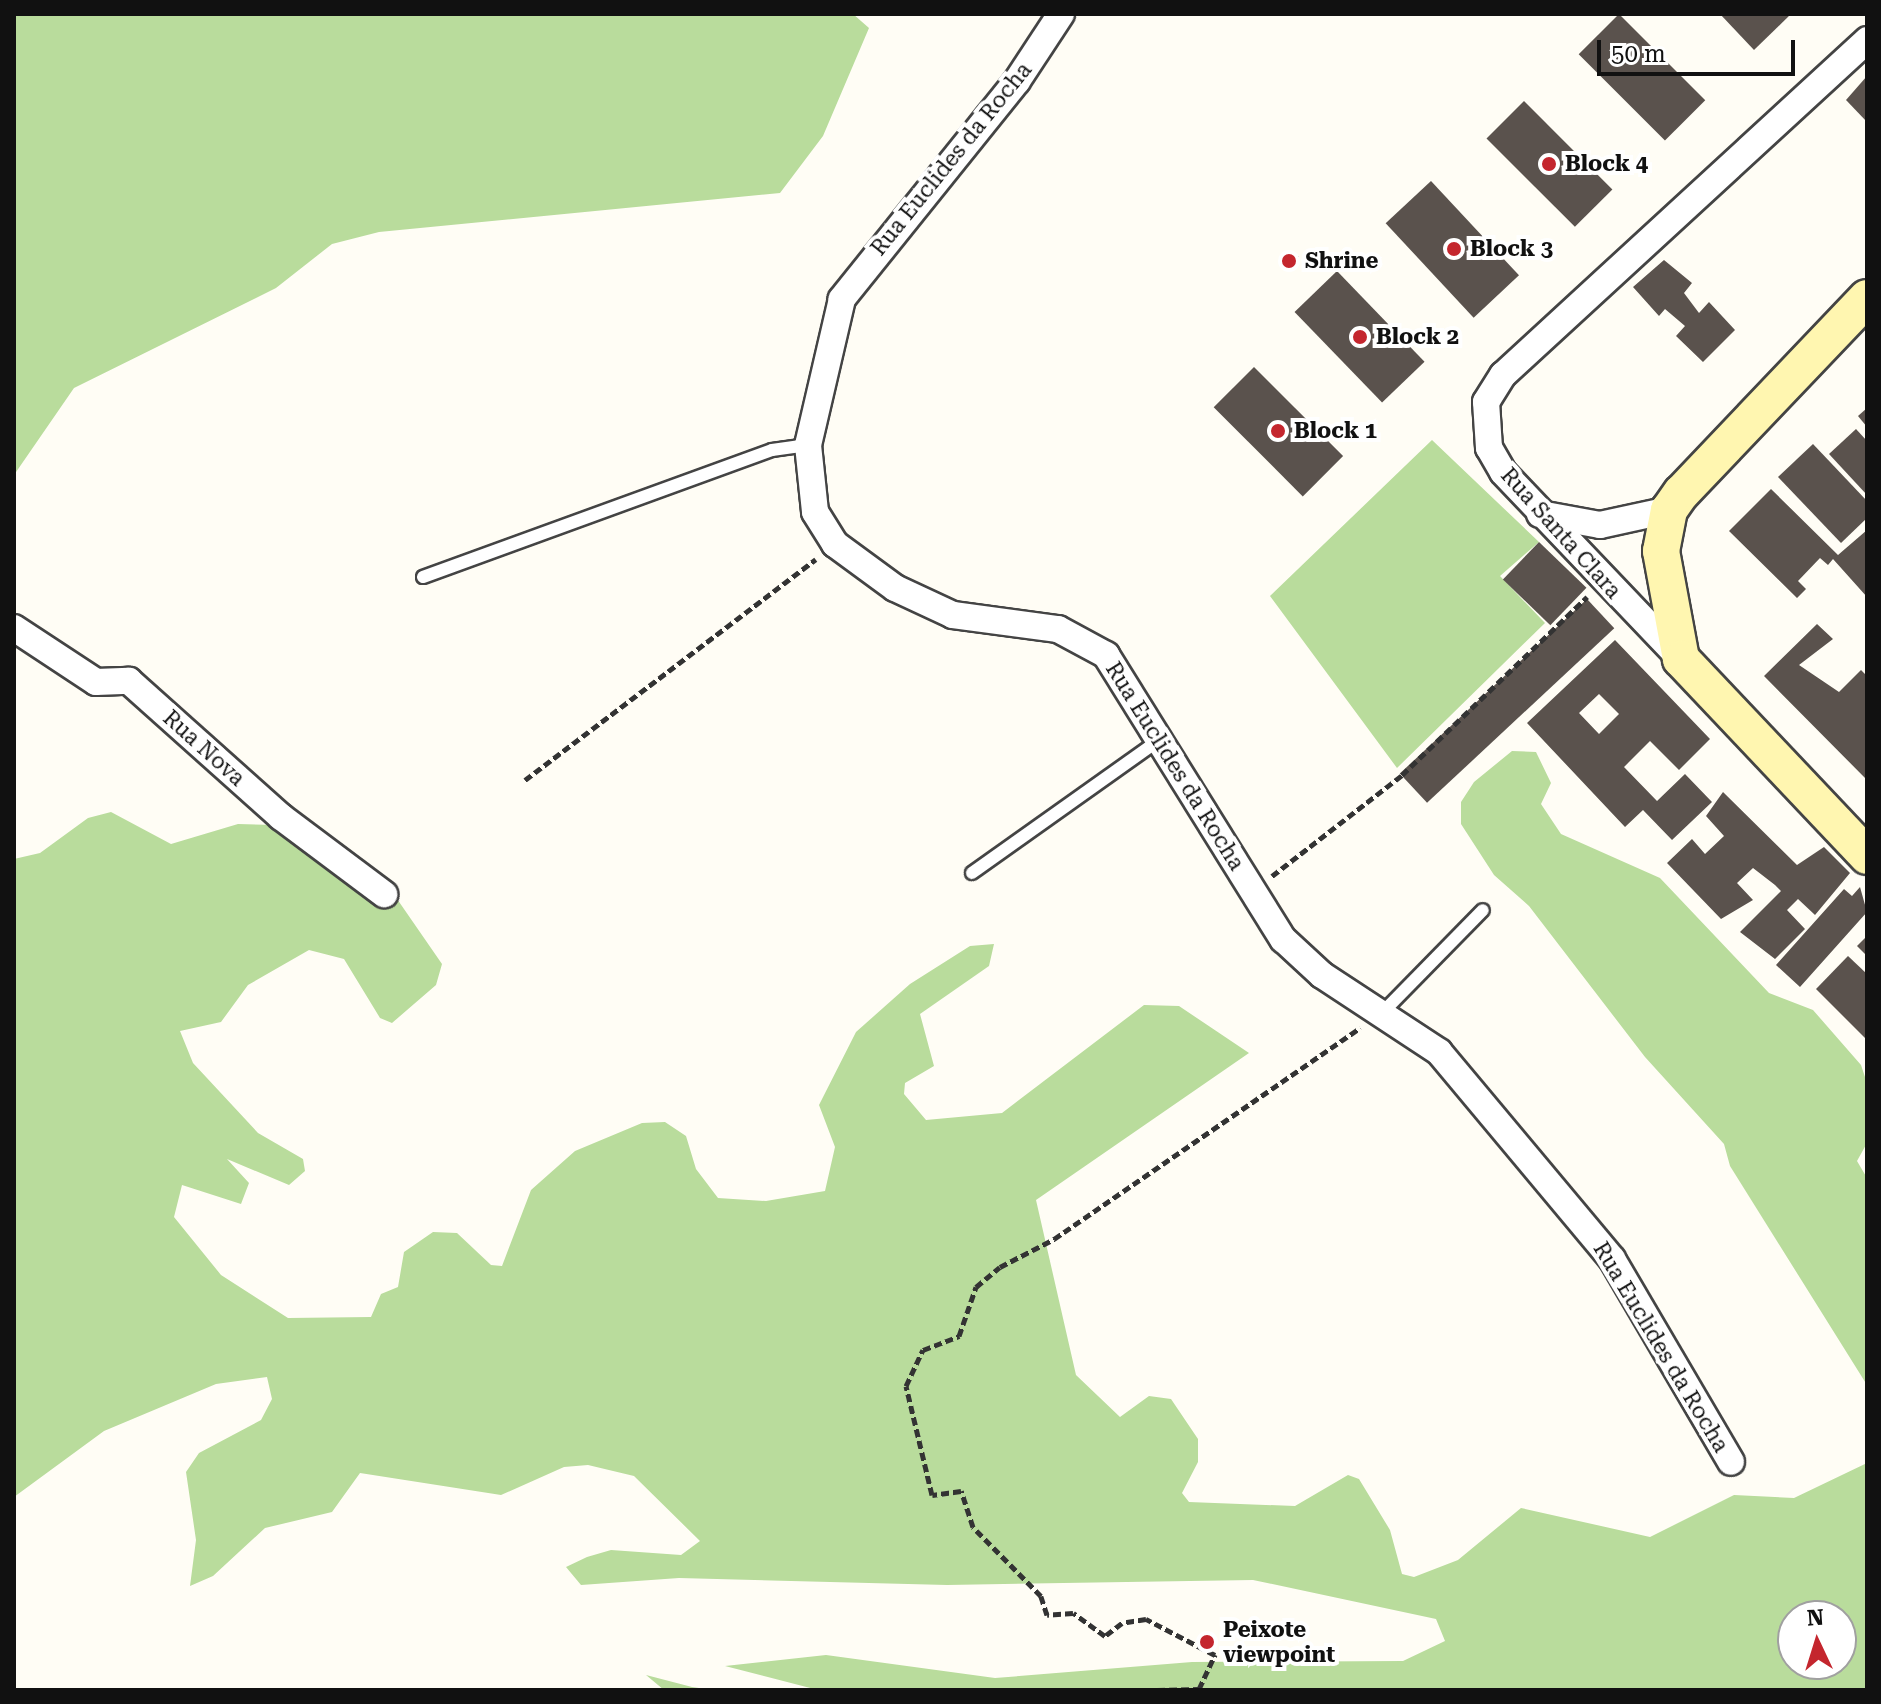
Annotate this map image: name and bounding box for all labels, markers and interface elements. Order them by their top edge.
scale bar [1601,24,1799,74]
text: 50 m [1611,40,1666,68]
street label: Rua Euclides da Rocha [865,57,1037,261]
place label: Block 4 [1565,151,1648,177]
marker: Block 4 [1540,155,1558,173]
place label: Block 3 [1470,236,1553,262]
marker: Block 3 [1445,240,1463,258]
place label: Shrine [1305,248,1379,274]
marker: Shrine [1280,252,1298,270]
place label: Block 2 [1376,324,1459,350]
marker: Block 2 [1351,328,1369,346]
place label: Block 1 [1294,418,1377,444]
marker: Block 1 [1269,422,1287,440]
street label: Rua Santa Clara [1495,462,1627,604]
street label: Rua Euclides da Rocha [1100,657,1250,875]
street label: Rua Nova [158,704,250,792]
street label: Rua Euclides da Rocha [1588,1237,1734,1457]
north arrow [1777,1600,1857,1680]
text: N [1806,1604,1825,1631]
place label: Peixote viewpoint [1223,1616,1335,1668]
marker: Peixote viewpoint [1198,1633,1216,1651]

